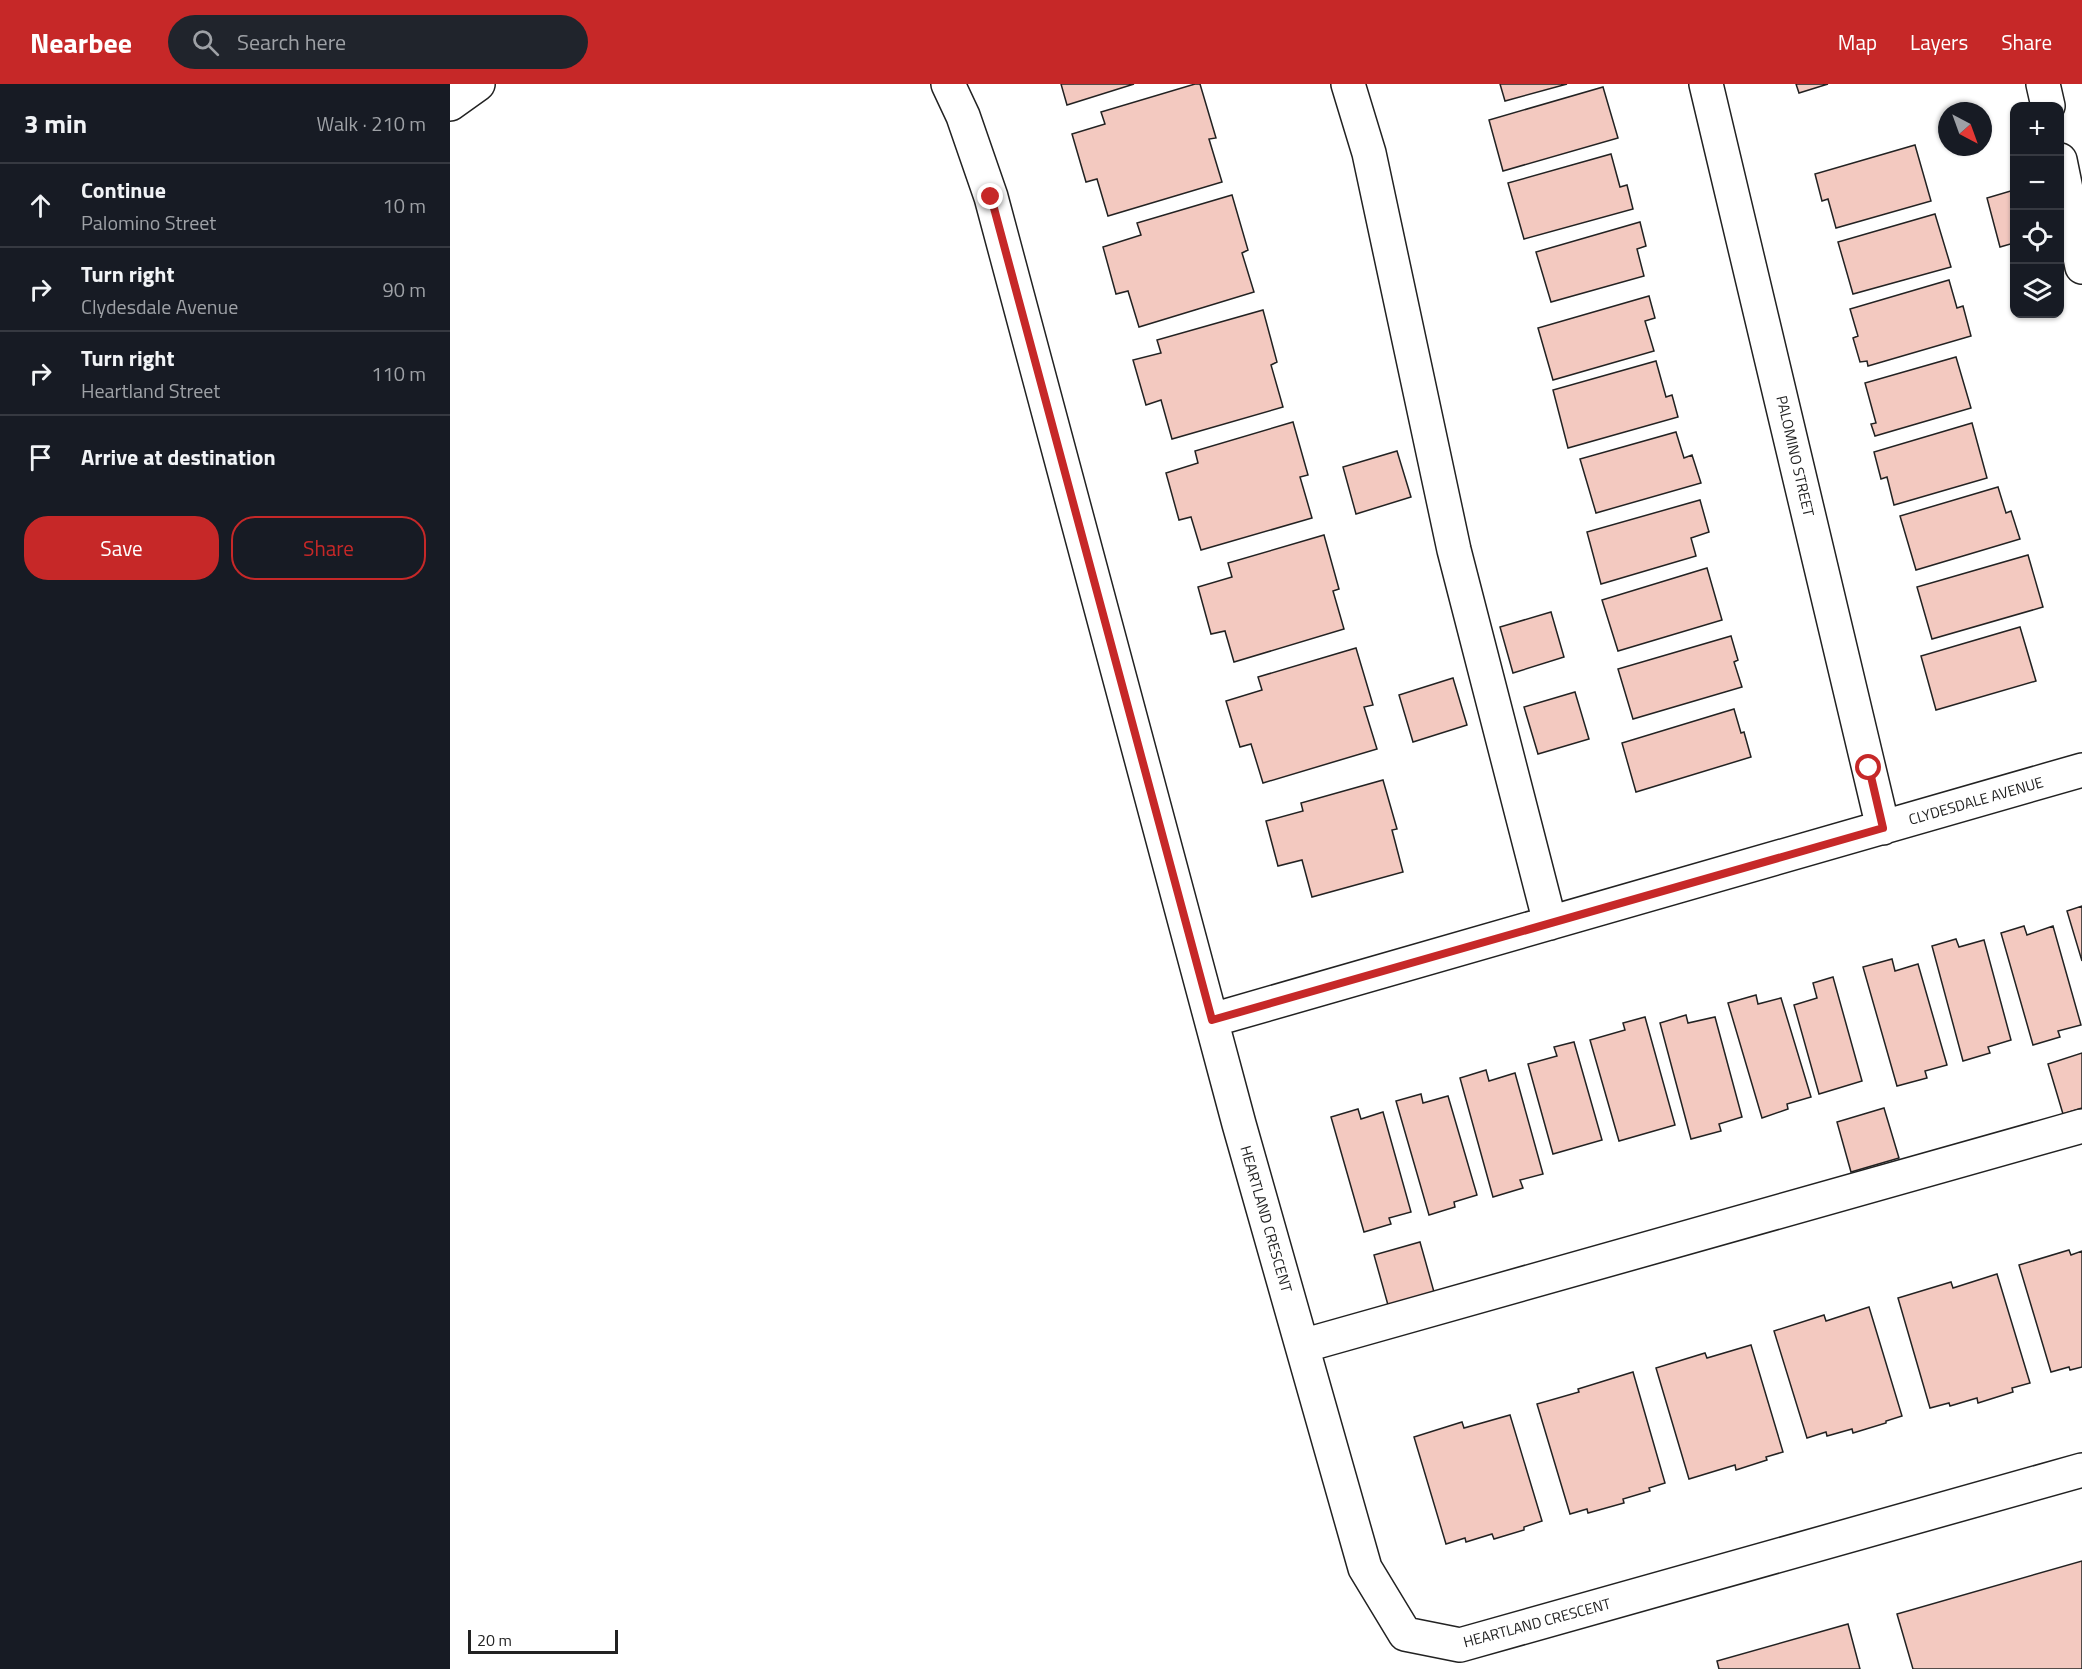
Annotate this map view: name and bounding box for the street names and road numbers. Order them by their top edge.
street label: PALOMINO STREET [1770,393,1821,519]
street label: CLYDESDALE AVENUE [1906,770,2046,831]
street label: HEARTLAND CRESCENT [1234,1143,1298,1295]
street label: HEARTLAND CRESCENT [1461,1592,1613,1653]

